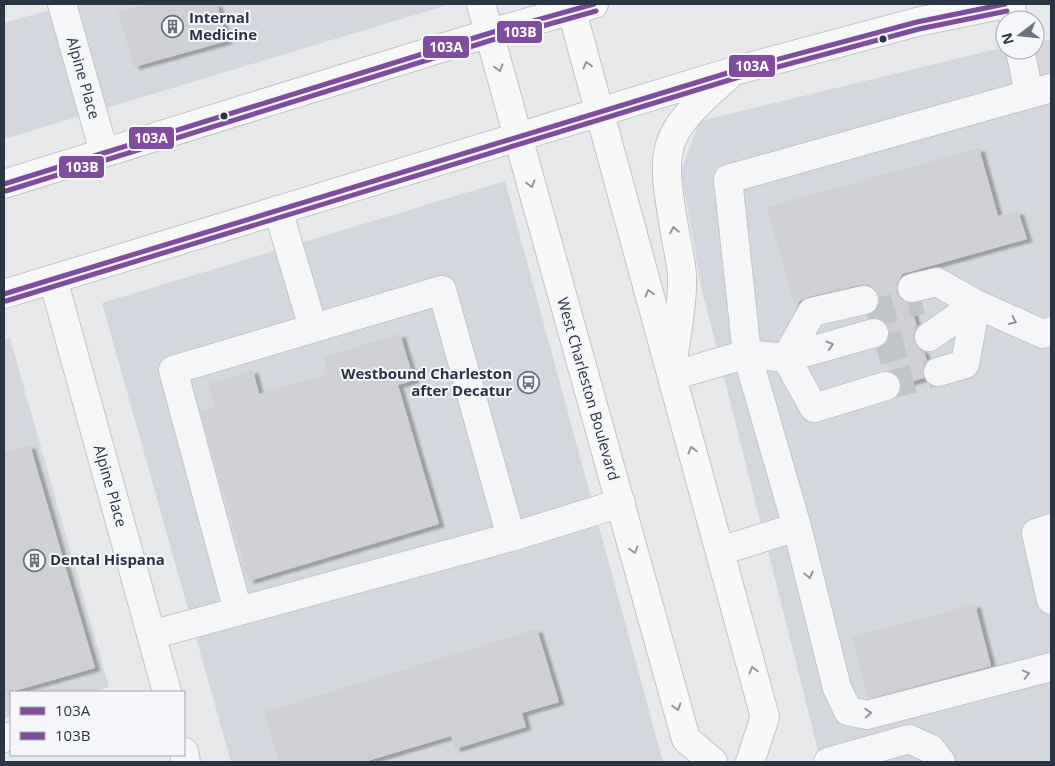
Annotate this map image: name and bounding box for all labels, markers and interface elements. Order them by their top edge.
place label: Internal Medicine [189,7,257,44]
north arrow [995,10,1045,60]
building icon: Internal Medicine [161,15,185,39]
line badge: 103B [496,20,543,44]
text: 103B [503,22,537,41]
text: N [996,31,1018,47]
street label: Alpine Place [63,34,105,121]
unlabelled marker [878,34,888,44]
line badge: 103A [422,35,470,59]
text: 103A [429,37,463,56]
line badge: 103A [728,54,776,78]
text: 103A [735,56,769,75]
one-way arrow [582,62,592,70]
one-way arrow [493,63,504,72]
unlabelled marker [219,111,229,121]
line badge: 103A [128,126,175,150]
text: 103A [134,128,168,147]
line badge: 103B [58,155,105,179]
text: 103B [65,157,99,176]
one-way arrow [525,180,536,188]
one-way arrow [670,225,680,234]
one-way arrow [644,288,655,297]
street label: West Charleston Boulevard [553,295,625,483]
one-way arrow [1008,314,1017,325]
one-way arrow [825,341,834,351]
place label: Westbound Charleston after Decatur [341,363,512,400]
bus stop icon: Westbound Charleston after Decatur [516,371,540,395]
street label: Alpine Place [90,442,132,529]
one-way arrow [687,445,698,454]
one-way arrow [628,546,638,554]
building icon: Dental Hispana [22,548,46,572]
place label: Dental Hispana [50,549,165,569]
one-way arrow [803,570,814,579]
one-way arrow [748,667,758,675]
one-way arrow [1021,669,1030,680]
legend [10,691,185,756]
text: 103A [55,700,91,720]
one-way arrow [672,702,682,710]
one-way arrow [865,707,873,718]
text: 103B [55,725,90,745]

